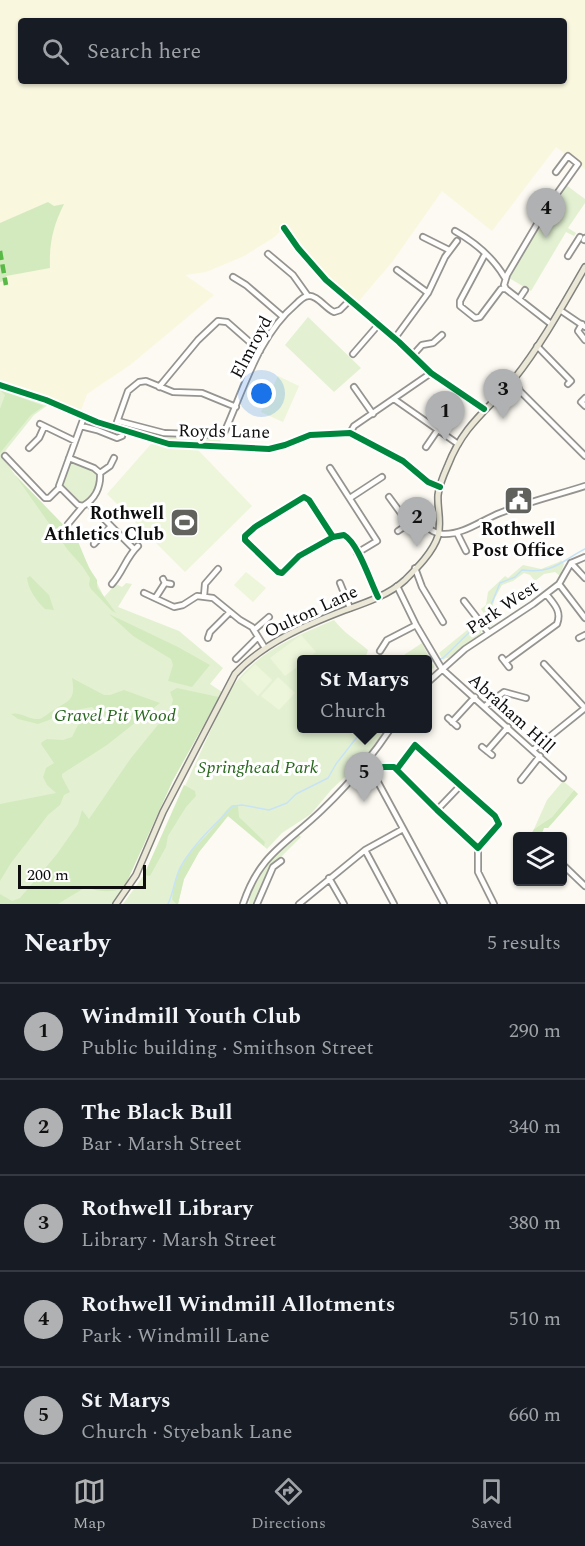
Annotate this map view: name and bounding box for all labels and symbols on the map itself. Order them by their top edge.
pin: 4 [526,188,566,238]
street label: Elmroyd [224,311,279,384]
pin: 3 [484,370,522,419]
your location [247,379,276,408]
pin: 1 [426,392,464,441]
street label: Royds Lane [178,417,270,446]
public building icon: Rothwell Post Office [502,484,534,516]
pin: 2 [398,498,436,547]
place label: Rothwell Athletics Club [44,500,164,548]
sports icon: Rothwell Athletics Club [169,507,201,539]
place label: Rothwell Post Office [472,516,564,564]
street label: Park West [461,573,544,641]
street label: Oulton Lane [260,578,362,645]
street label: Abraham Hill [462,667,561,760]
park label: Gravel Pit Wood [54,702,176,729]
pin: 5 [344,752,384,802]
park label: Springhead Park [198,754,319,781]
scale bar [18,862,146,890]

